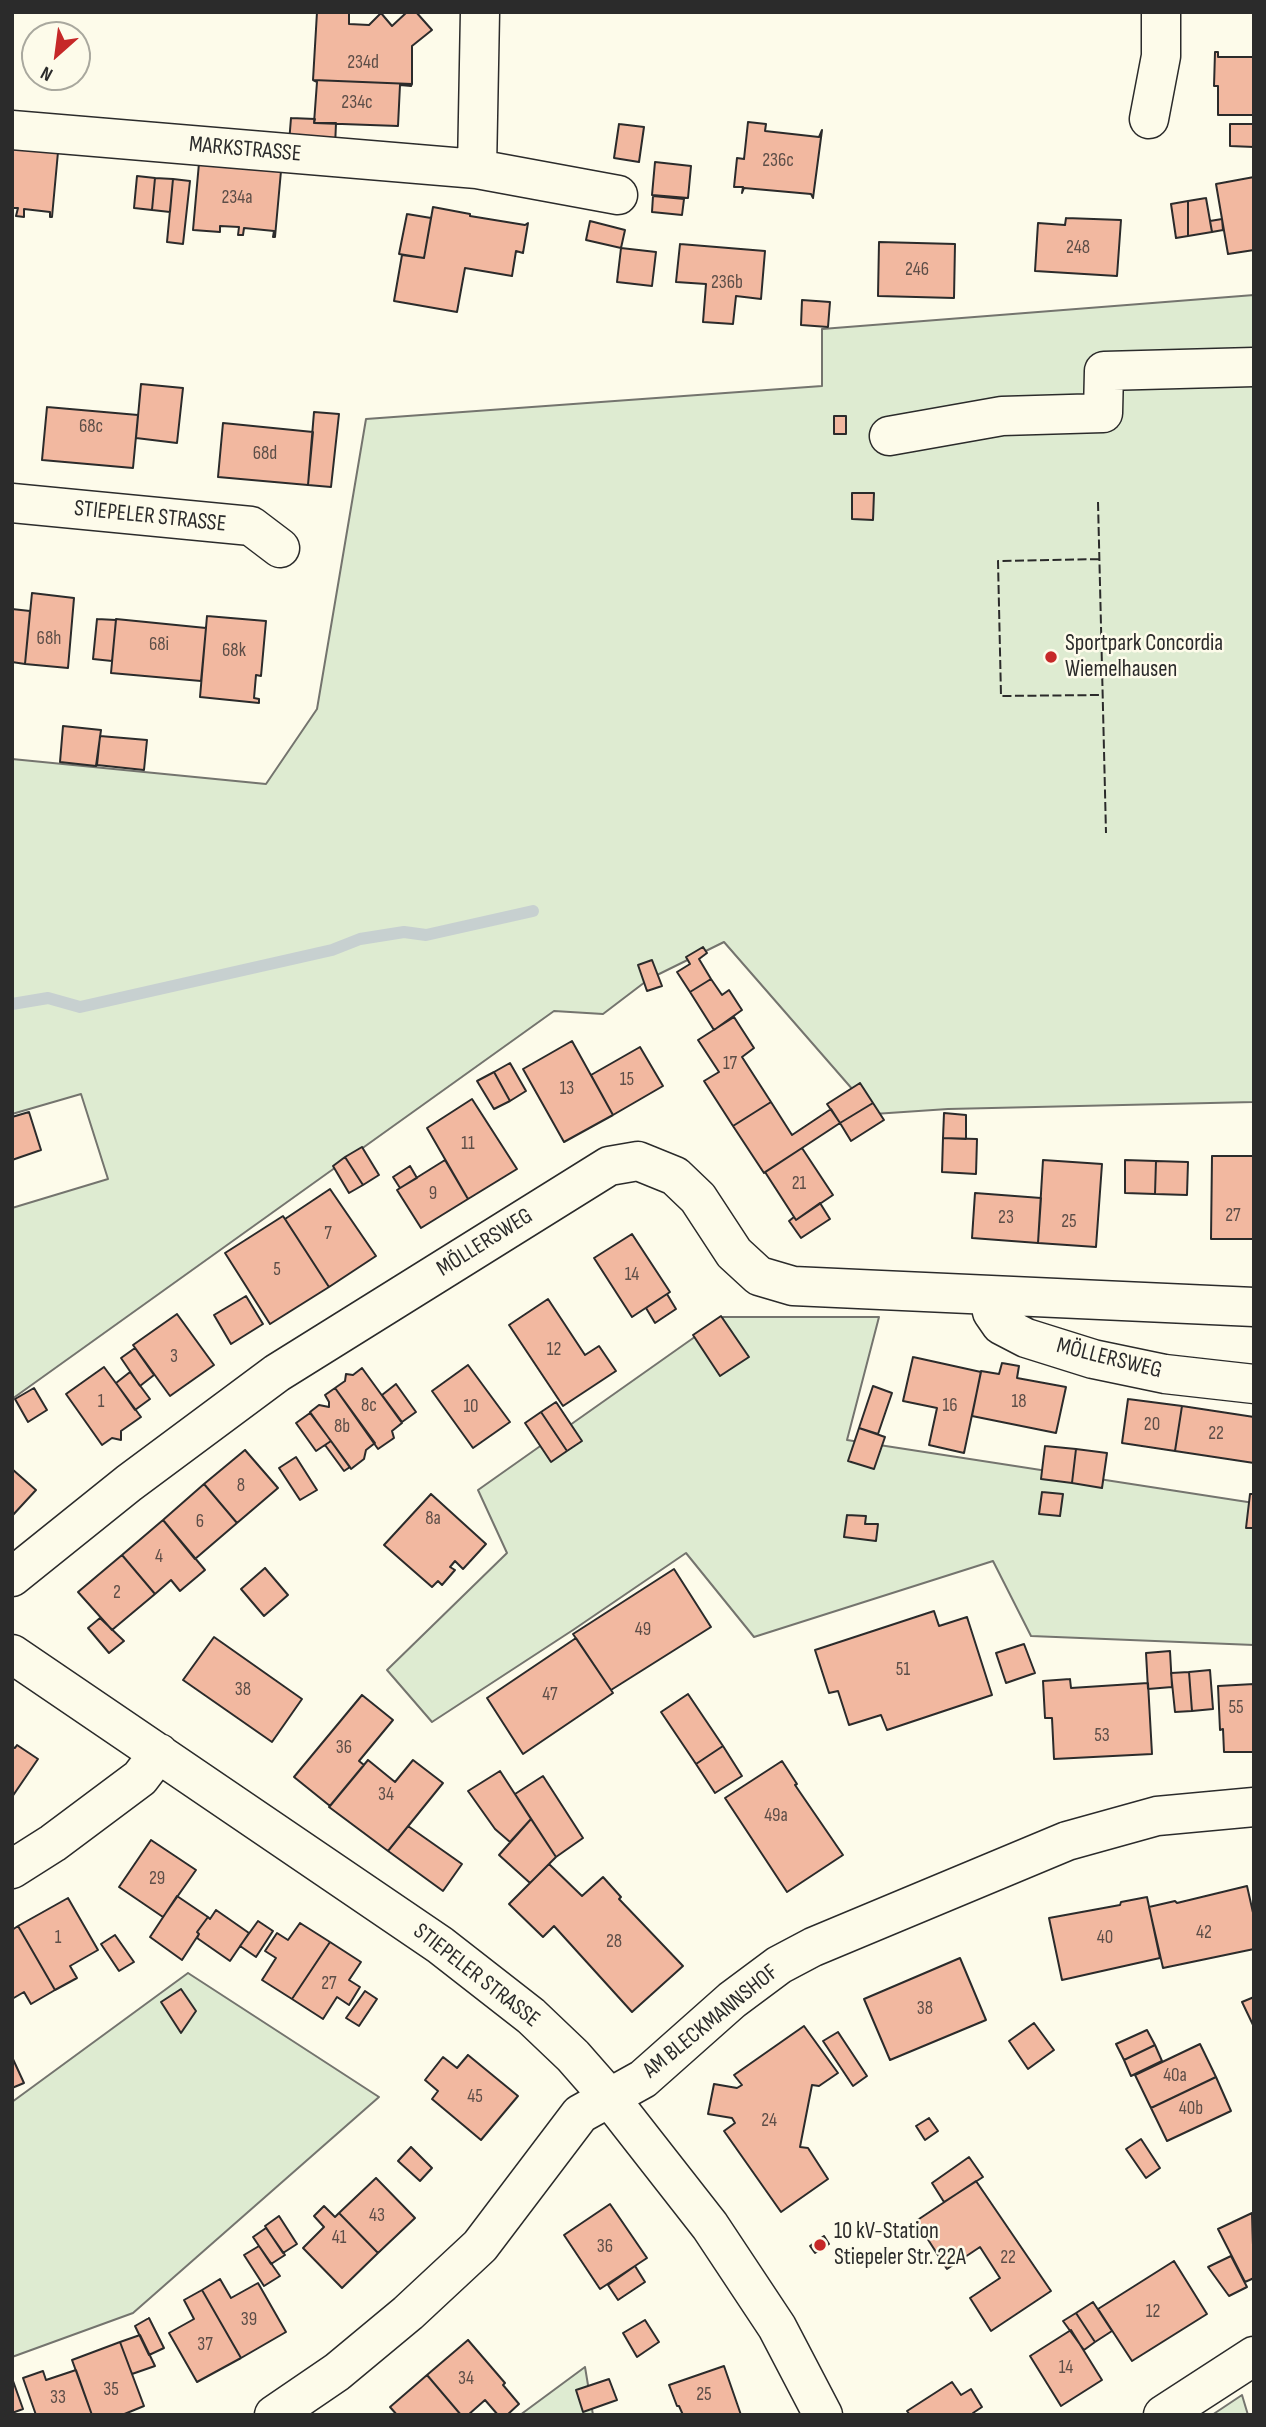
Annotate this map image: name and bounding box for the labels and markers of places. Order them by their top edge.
place label: Sportpark Concordia Wiemelhausen [1065,630,1223,684]
marker: Sportpark Concordia Wiemelhausen [1043,649,1059,665]
place label: 10 kV-Station Stiepeler Str. 22A [834,2218,966,2272]
marker: 10 kV-Station Stiepeler Str. 22A [812,2237,828,2253]

